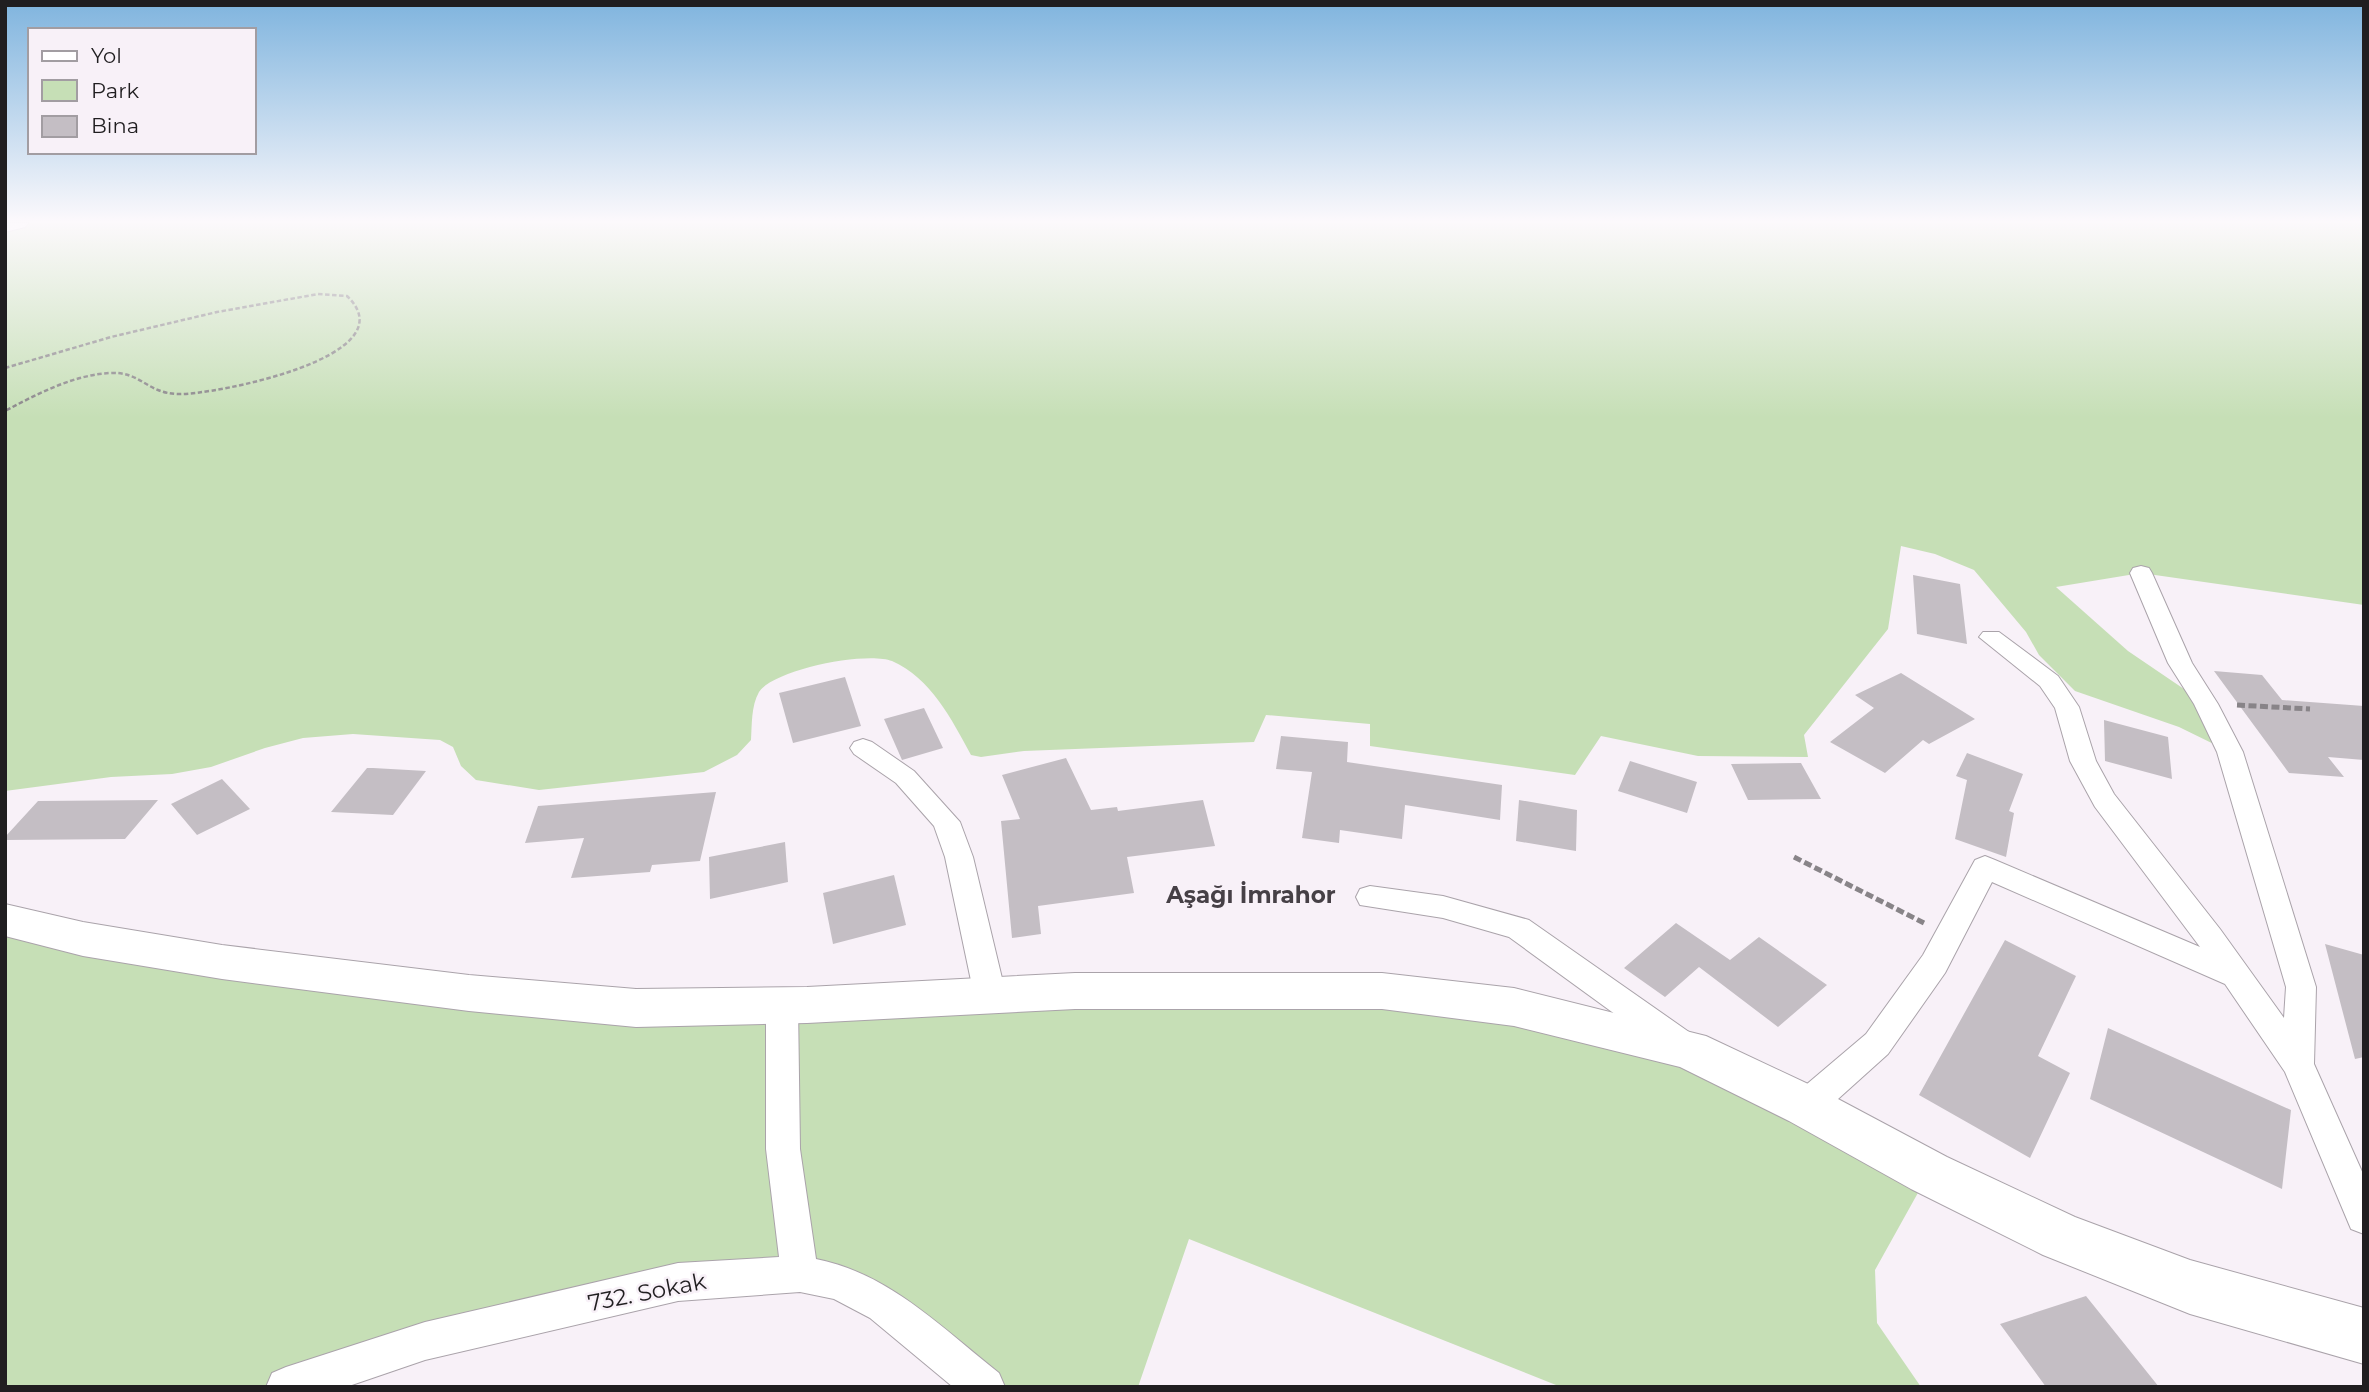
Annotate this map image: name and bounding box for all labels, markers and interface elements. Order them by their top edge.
legend [28,28,256,154]
text: Yol [91,43,122,68]
text: Park [91,78,139,103]
text: Bina [91,113,139,138]
district label: Aşağı İmrahor [1165,880,1336,909]
street label: 732. Sokak [586,1267,709,1317]

